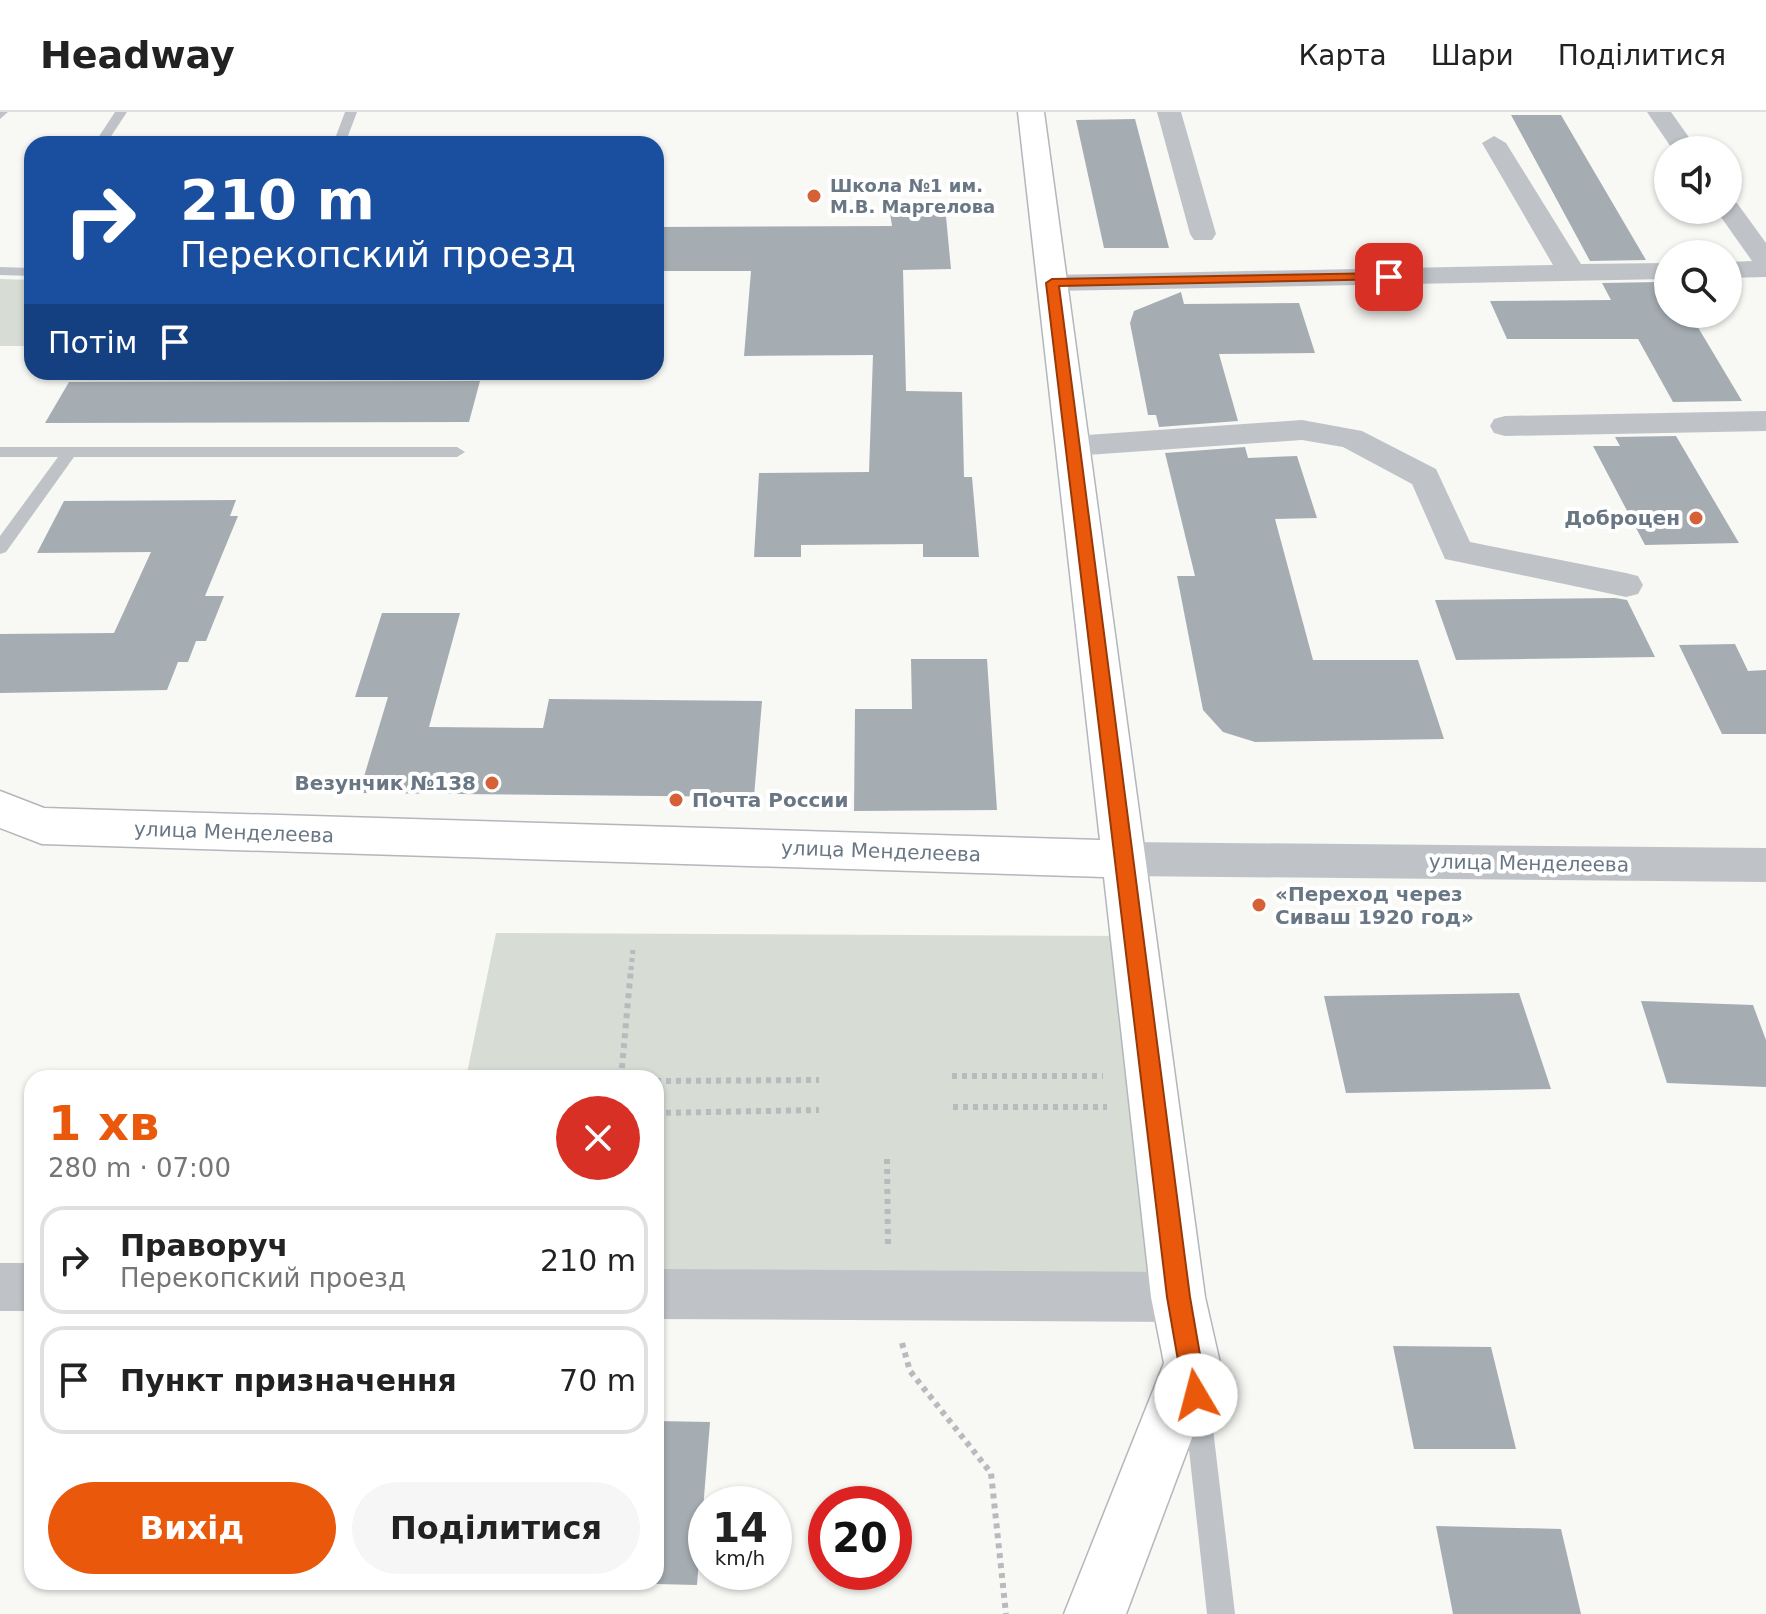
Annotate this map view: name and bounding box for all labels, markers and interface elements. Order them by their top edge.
text: Headway [40,33,235,77]
text: Карта [1298,39,1387,72]
text: Шари [1431,39,1514,72]
text: Поділитися [1558,39,1726,72]
map controls [1654,136,1742,328]
button: sound [1654,136,1742,224]
text: 210 m [180,167,375,232]
icon: right [48,168,152,272]
place label: Школа №1 им. М.В. Маргелова [830,175,995,217]
marker: Школа №1 им. М.В. Маргелова [805,187,823,205]
text: Перекопский проезд [180,234,576,275]
button: search [1654,240,1742,328]
pin [1355,243,1423,311]
icon: arrive [1367,255,1411,299]
icon: arrive [153,320,197,364]
text: Потім [48,325,137,360]
place label: Доброцен [1564,506,1680,530]
marker: Доброцен [1687,509,1705,527]
place label: Везунчик №138 [295,771,476,795]
marker: Везунчик №138 [483,774,501,792]
place label: Почта России [692,788,848,812]
marker: Почта России [667,791,685,809]
street label: улица Менделеева [134,817,334,847]
street label: улица Менделеева [781,836,981,866]
street label: улица Менделеева [1429,849,1629,877]
place label: «Переход через Сиваш 1920 год» [1275,882,1474,929]
marker: «Переход через Сиваш 1920 год» [1250,896,1268,914]
text: 1 хв [48,1095,159,1151]
button: close [556,1096,640,1180]
text: 280 m · 07:00 [48,1153,231,1183]
text: Праворуч [120,1228,288,1263]
icon: right [52,1238,96,1282]
text: 210 m [540,1243,636,1278]
text: Перекопский проезд [120,1263,406,1293]
position arrow [1154,1353,1238,1437]
icon: arrive [52,1358,96,1402]
text: Пункт призначення [120,1363,457,1398]
text: 70 m [559,1363,636,1398]
button: Вихід [48,1482,336,1574]
button: Поділитися [352,1482,640,1574]
speed limit sign: 20 [808,1486,912,1590]
text: 14 [712,1505,768,1551]
text: km/h [715,1546,765,1570]

